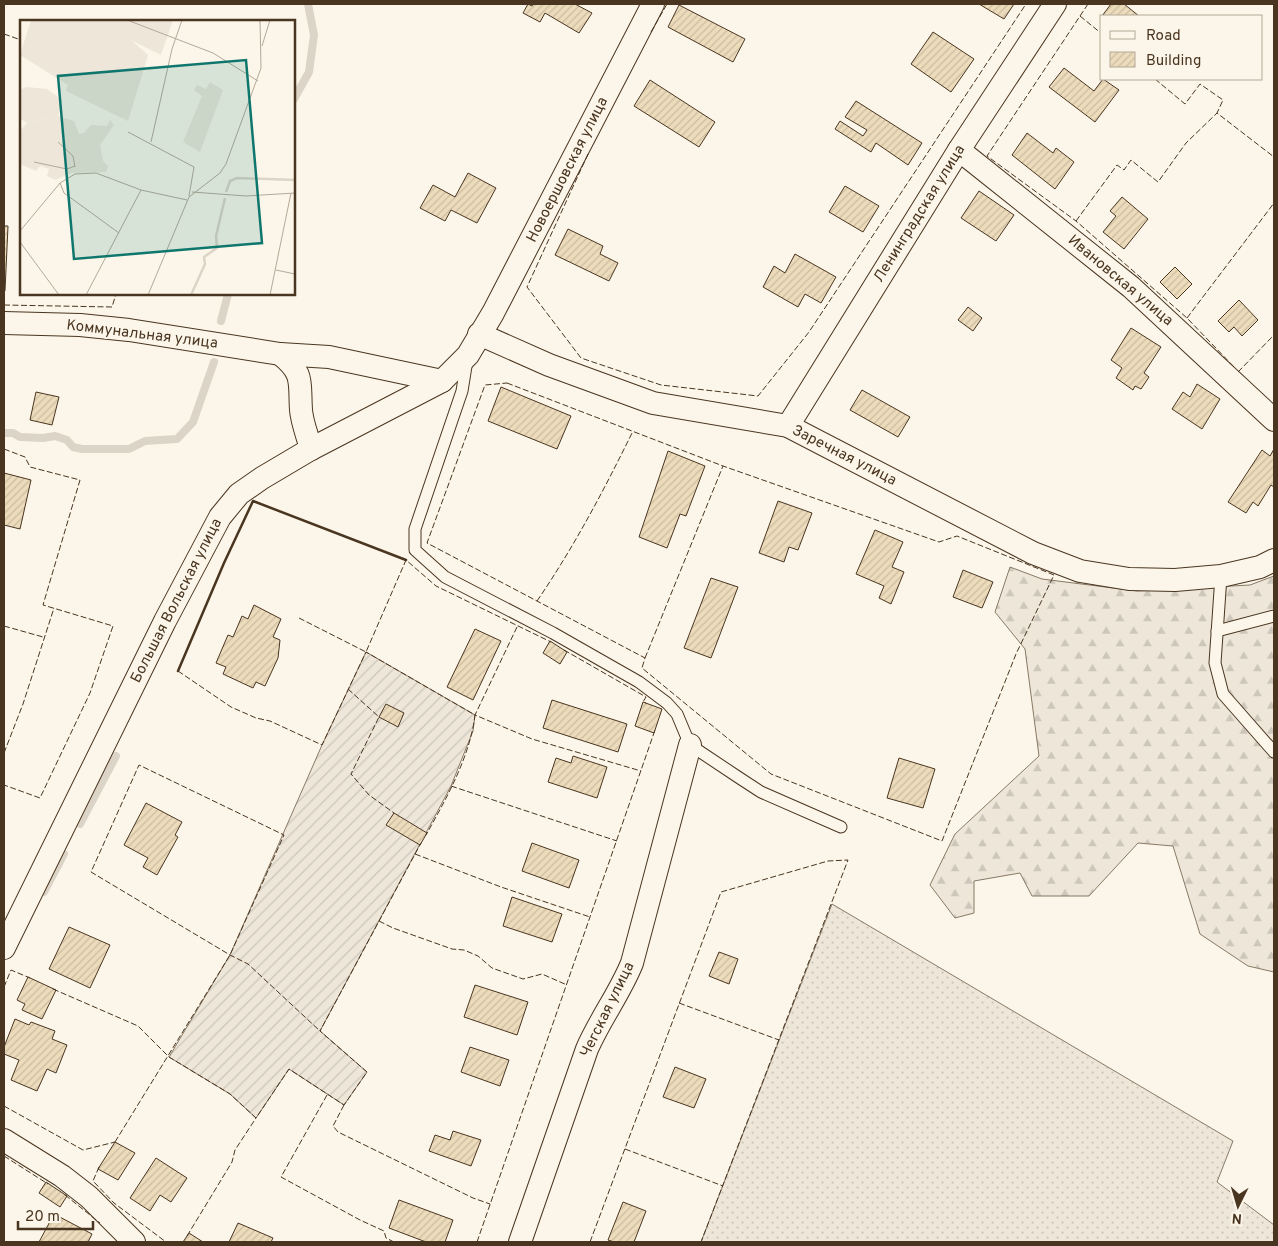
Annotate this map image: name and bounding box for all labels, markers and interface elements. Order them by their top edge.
legend [1100,15,1263,80]
inset map [20,20,295,295]
text: Road [1146,27,1181,46]
text: Building [1146,52,1201,71]
street label: Новоершовская улица [523,94,613,246]
street label: Ленинградская улица [870,142,970,286]
street label: Ивановская улица [1063,231,1177,331]
street label: Коммунальная улица [65,316,219,354]
street label: Заречная улица [788,421,900,491]
street label: Большая Вольская улица [127,515,227,687]
street label: Чегская улица [577,959,639,1061]
north arrow [1213,1181,1263,1231]
scale bar [18,1198,92,1230]
text: 20 m [25,1208,60,1227]
text: N [1231,1209,1243,1226]

